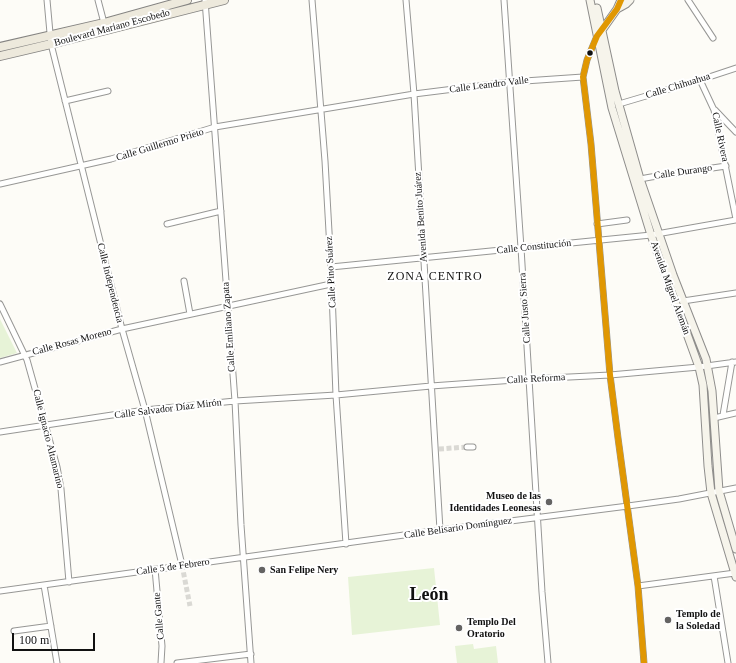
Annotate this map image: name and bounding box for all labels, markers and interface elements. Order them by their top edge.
street label: Boulevard Mariano Escobedo [53,7,171,49]
unlabelled marker [585,48,595,58]
street label: Calle Chihuahua [644,70,712,102]
street label: Calle Leandro Valle [449,74,529,96]
street label: Calle Rivera [709,111,731,163]
street label: Calle Guillermo Prieto [115,126,205,164]
street label: Calle Durango [653,162,713,182]
street label: Avenida Benito Juárez [412,172,430,262]
street label: Calle Pino Suárez [323,236,339,308]
street label: Calle Constitución [496,237,572,257]
street label: Avenida Miguel Alemán [647,240,693,336]
street label: Calle Independencia [94,242,126,324]
district label: ZONA CENTRO [387,270,483,284]
street label: Calle Justo Sierra [517,272,533,344]
street label: Calle Emiliano Zapata [220,282,238,372]
street label: Calle Rosas Moreno [31,326,113,358]
street label: Calle Reforma [506,371,566,387]
street label: Calle Ignacio Altamarino [30,388,66,490]
street label: Calle Salvador Díaz Mirón [114,396,222,422]
place label: Museo de las Identidades Leonesas [450,490,541,514]
marker: Museo de las Identidades Leonesas [544,497,554,507]
street label: Calle Belisario Domínguez [403,514,513,542]
street label: Calle 5 de Febrero [135,556,211,578]
place label: San Felipe Nery [270,564,338,576]
marker: San Felipe Nery [257,565,267,575]
district label: León [409,584,449,606]
street label: Calle Gante [151,592,167,640]
place label: Templo de la Soledad [676,608,720,632]
marker: Templo de la Soledad [663,615,673,625]
place label: Templo Del Oratorio [467,616,516,640]
marker: Templo Del Oratorio [454,623,464,633]
scale bar [14,625,97,651]
text: 100 m [19,633,49,647]

